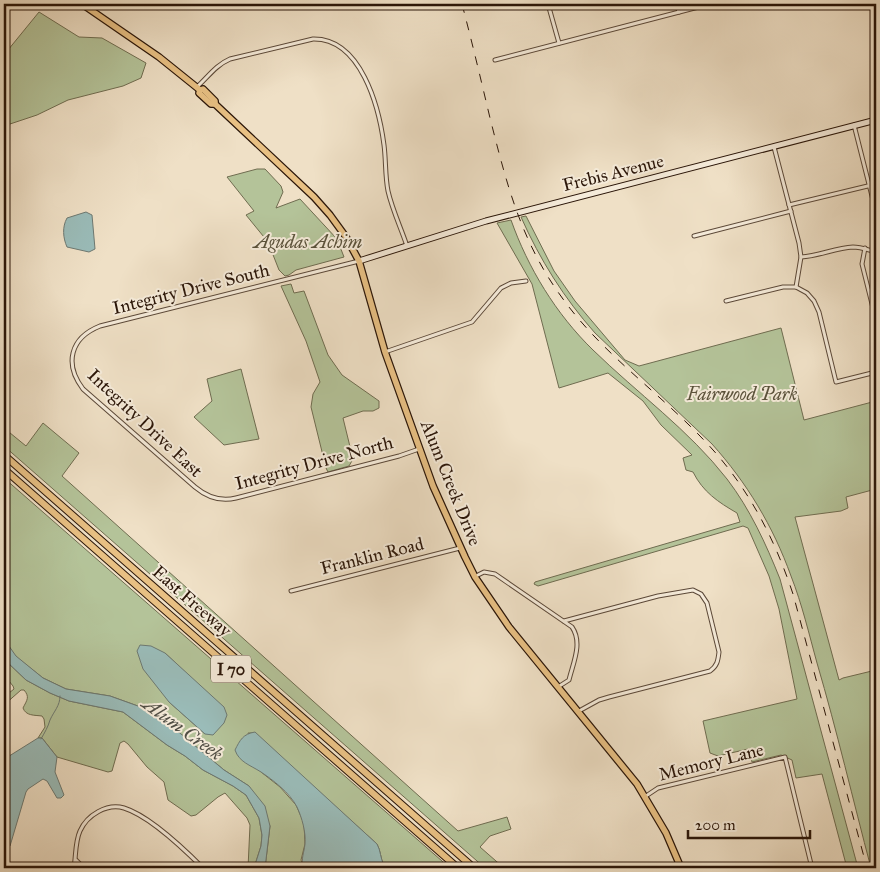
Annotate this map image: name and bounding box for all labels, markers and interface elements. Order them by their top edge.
street label: Frebis Avenue [560,150,666,196]
park label: Agudas Achim [252,231,363,253]
street label: Integrity Drive South [110,259,272,320]
street label: Integrity Drive East [82,364,207,483]
park label: Fairwood Park [686,383,797,405]
street label: Alum Creek Drive [415,416,486,549]
street label: Integrity Drive North [233,431,396,496]
street label: Franklin Road [318,533,426,579]
street label: East Freeway [148,561,237,642]
road number: I 70 [211,656,251,682]
water label: Alum Creek [136,690,228,766]
street label: Memory Lane [656,738,766,786]
scale bar [688,807,810,839]
text: 200 m [695,816,736,834]

